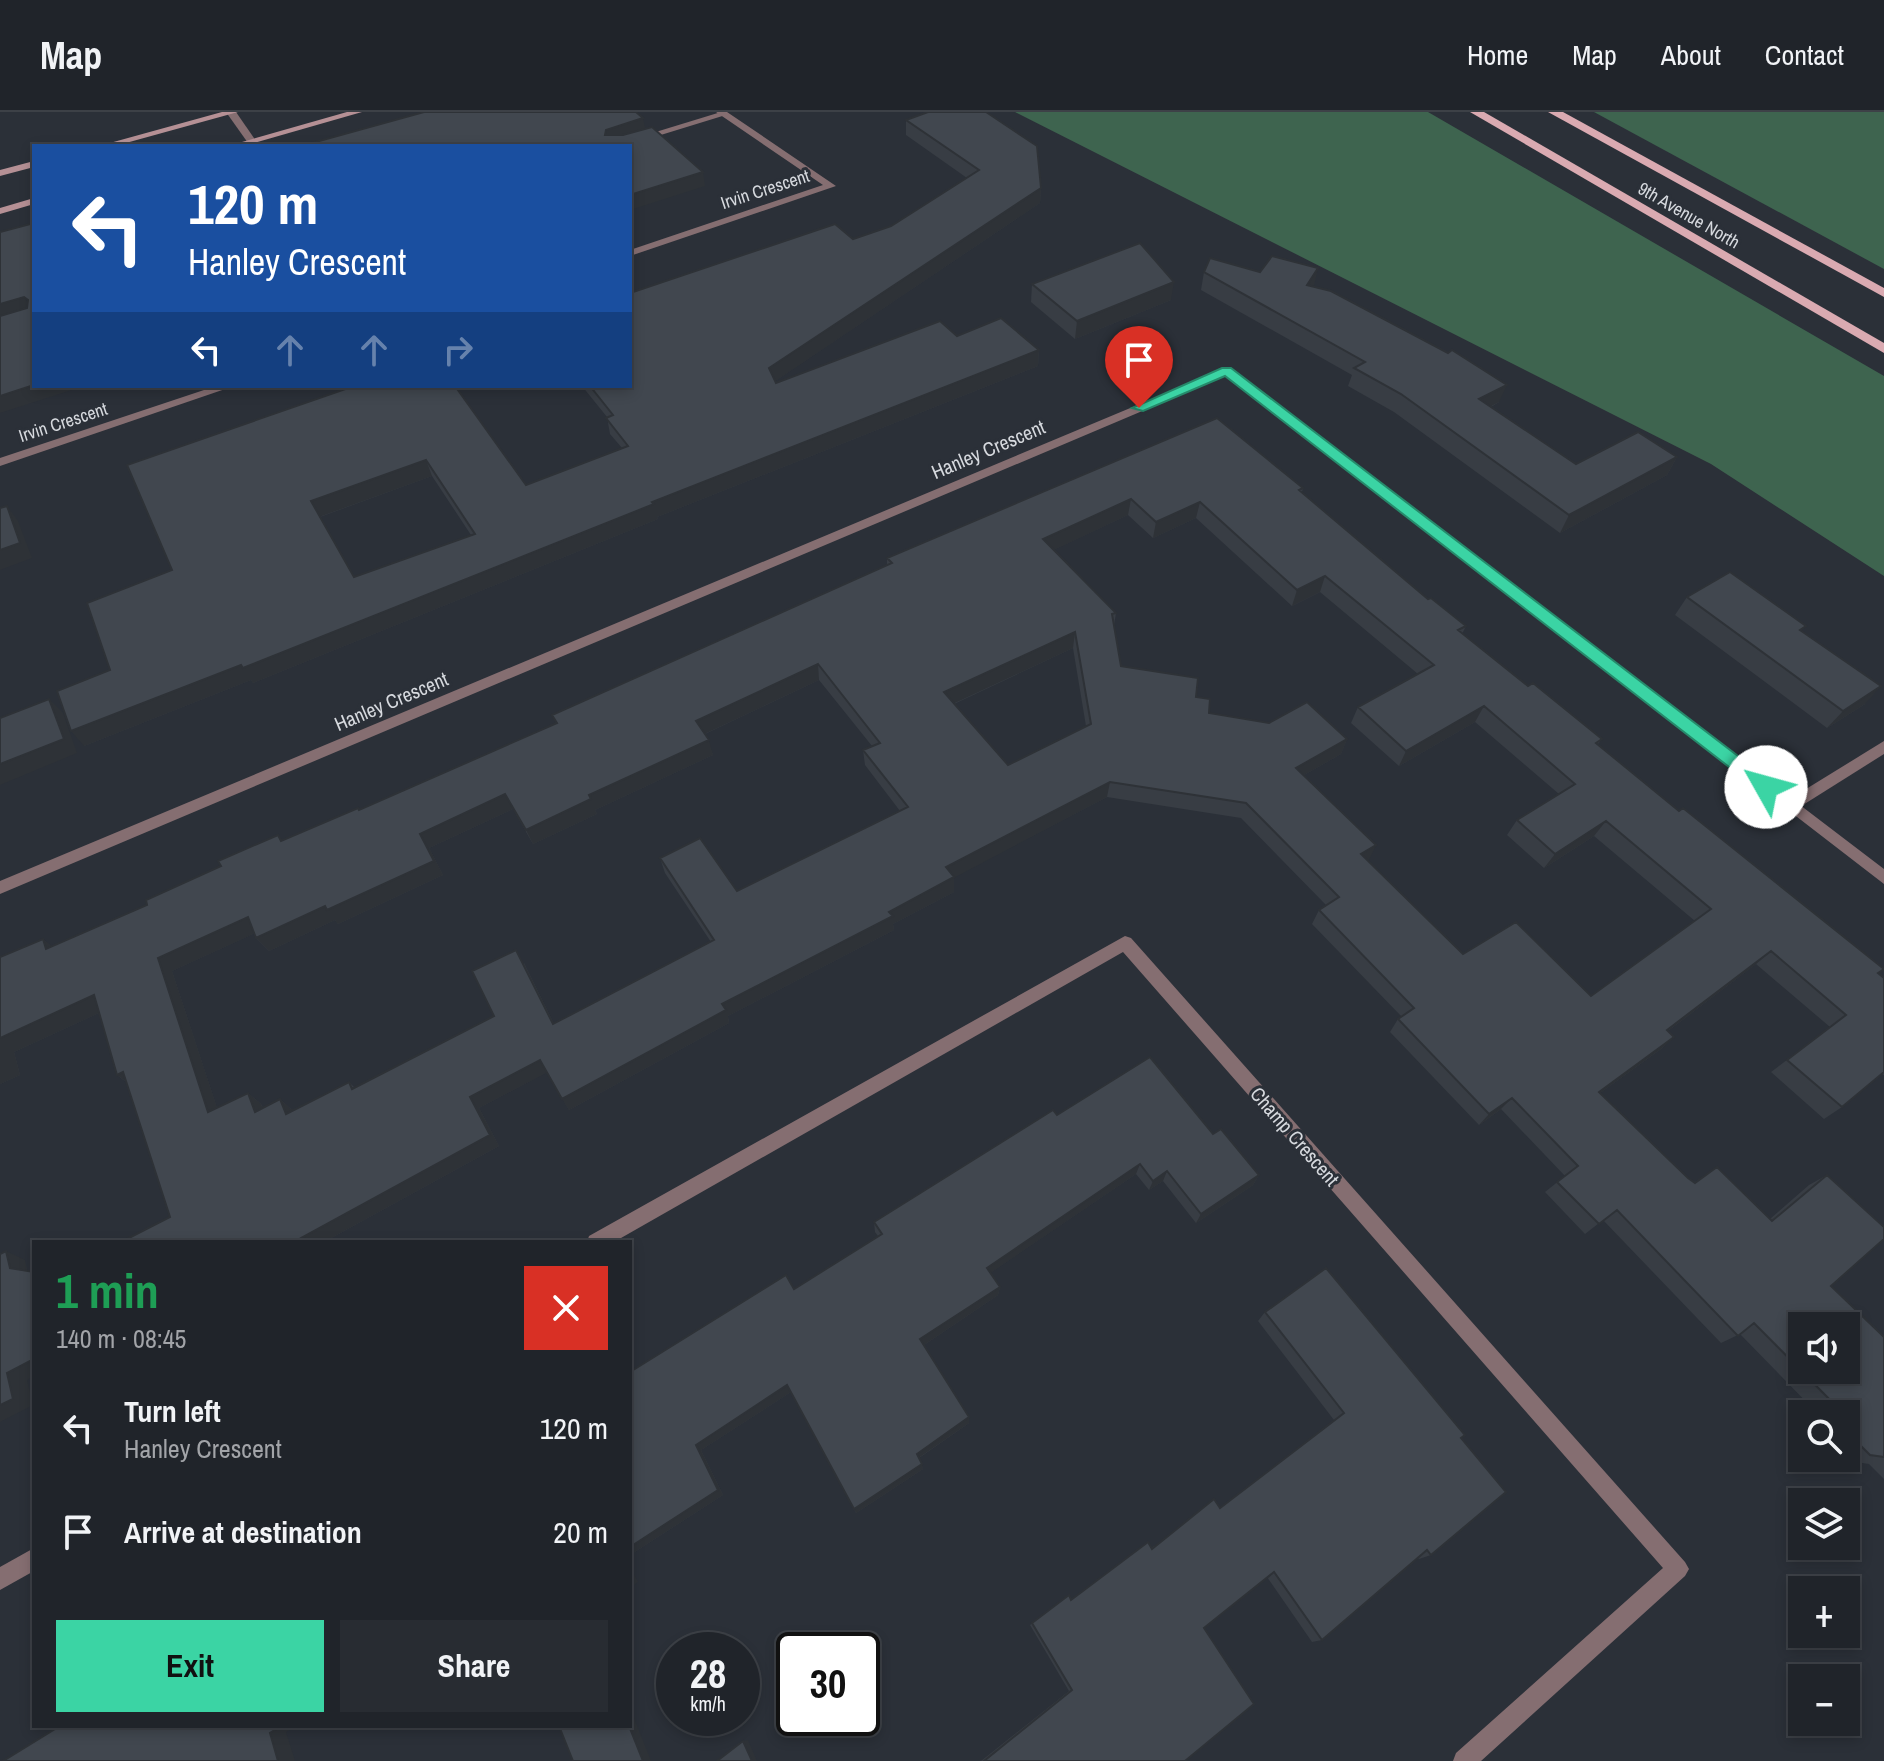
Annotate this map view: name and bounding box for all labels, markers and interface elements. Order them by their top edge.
text: Map [40,30,102,81]
text: Home [1467,36,1528,74]
text: Map [1572,36,1617,74]
text: About [1661,36,1721,74]
text: Contact [1765,36,1844,74]
street label: Irvin Crescent [717,163,813,215]
text: 120 m [188,166,318,241]
icon: left [56,176,160,280]
street label: 9th Avenue North [1633,176,1745,254]
text: Hanley Crescent [188,238,406,286]
pin [1105,326,1173,408]
icon: left [184,328,228,372]
icon: ahead [268,328,312,372]
icon: ahead [352,328,396,372]
icon: right [436,328,480,372]
icon: arrive [1117,338,1161,382]
street label: Irvin Crescent [15,396,111,448]
street label: Hanley Crescent [927,413,1049,485]
street label: Hanley Crescent [330,665,452,737]
position arrow [1724,745,1808,829]
street label: Champ Crescent [1244,1081,1346,1192]
text: 1 min [56,1258,159,1323]
button: close [524,1266,608,1350]
map controls [1788,1312,1860,1736]
button: sound [1788,1312,1860,1384]
text: 140 m · 08:45 [56,1321,186,1356]
text: Turn left [124,1391,221,1431]
button: search [1788,1400,1860,1472]
icon: left [56,1406,100,1450]
text: 120 m [540,1408,608,1448]
text: Hanley Crescent [124,1431,282,1466]
button: layers [1788,1488,1860,1560]
icon: arrive [56,1510,100,1554]
text: Arrive at destination [124,1512,362,1552]
text: 20 m [553,1512,608,1552]
button: + [1788,1576,1860,1648]
button: Exit [56,1620,324,1712]
button: Share [340,1620,608,1712]
speed limit sign: 30 [776,1632,880,1736]
text: 28 [690,1647,726,1700]
button: − [1788,1664,1860,1736]
text: km/h [690,1690,726,1717]

